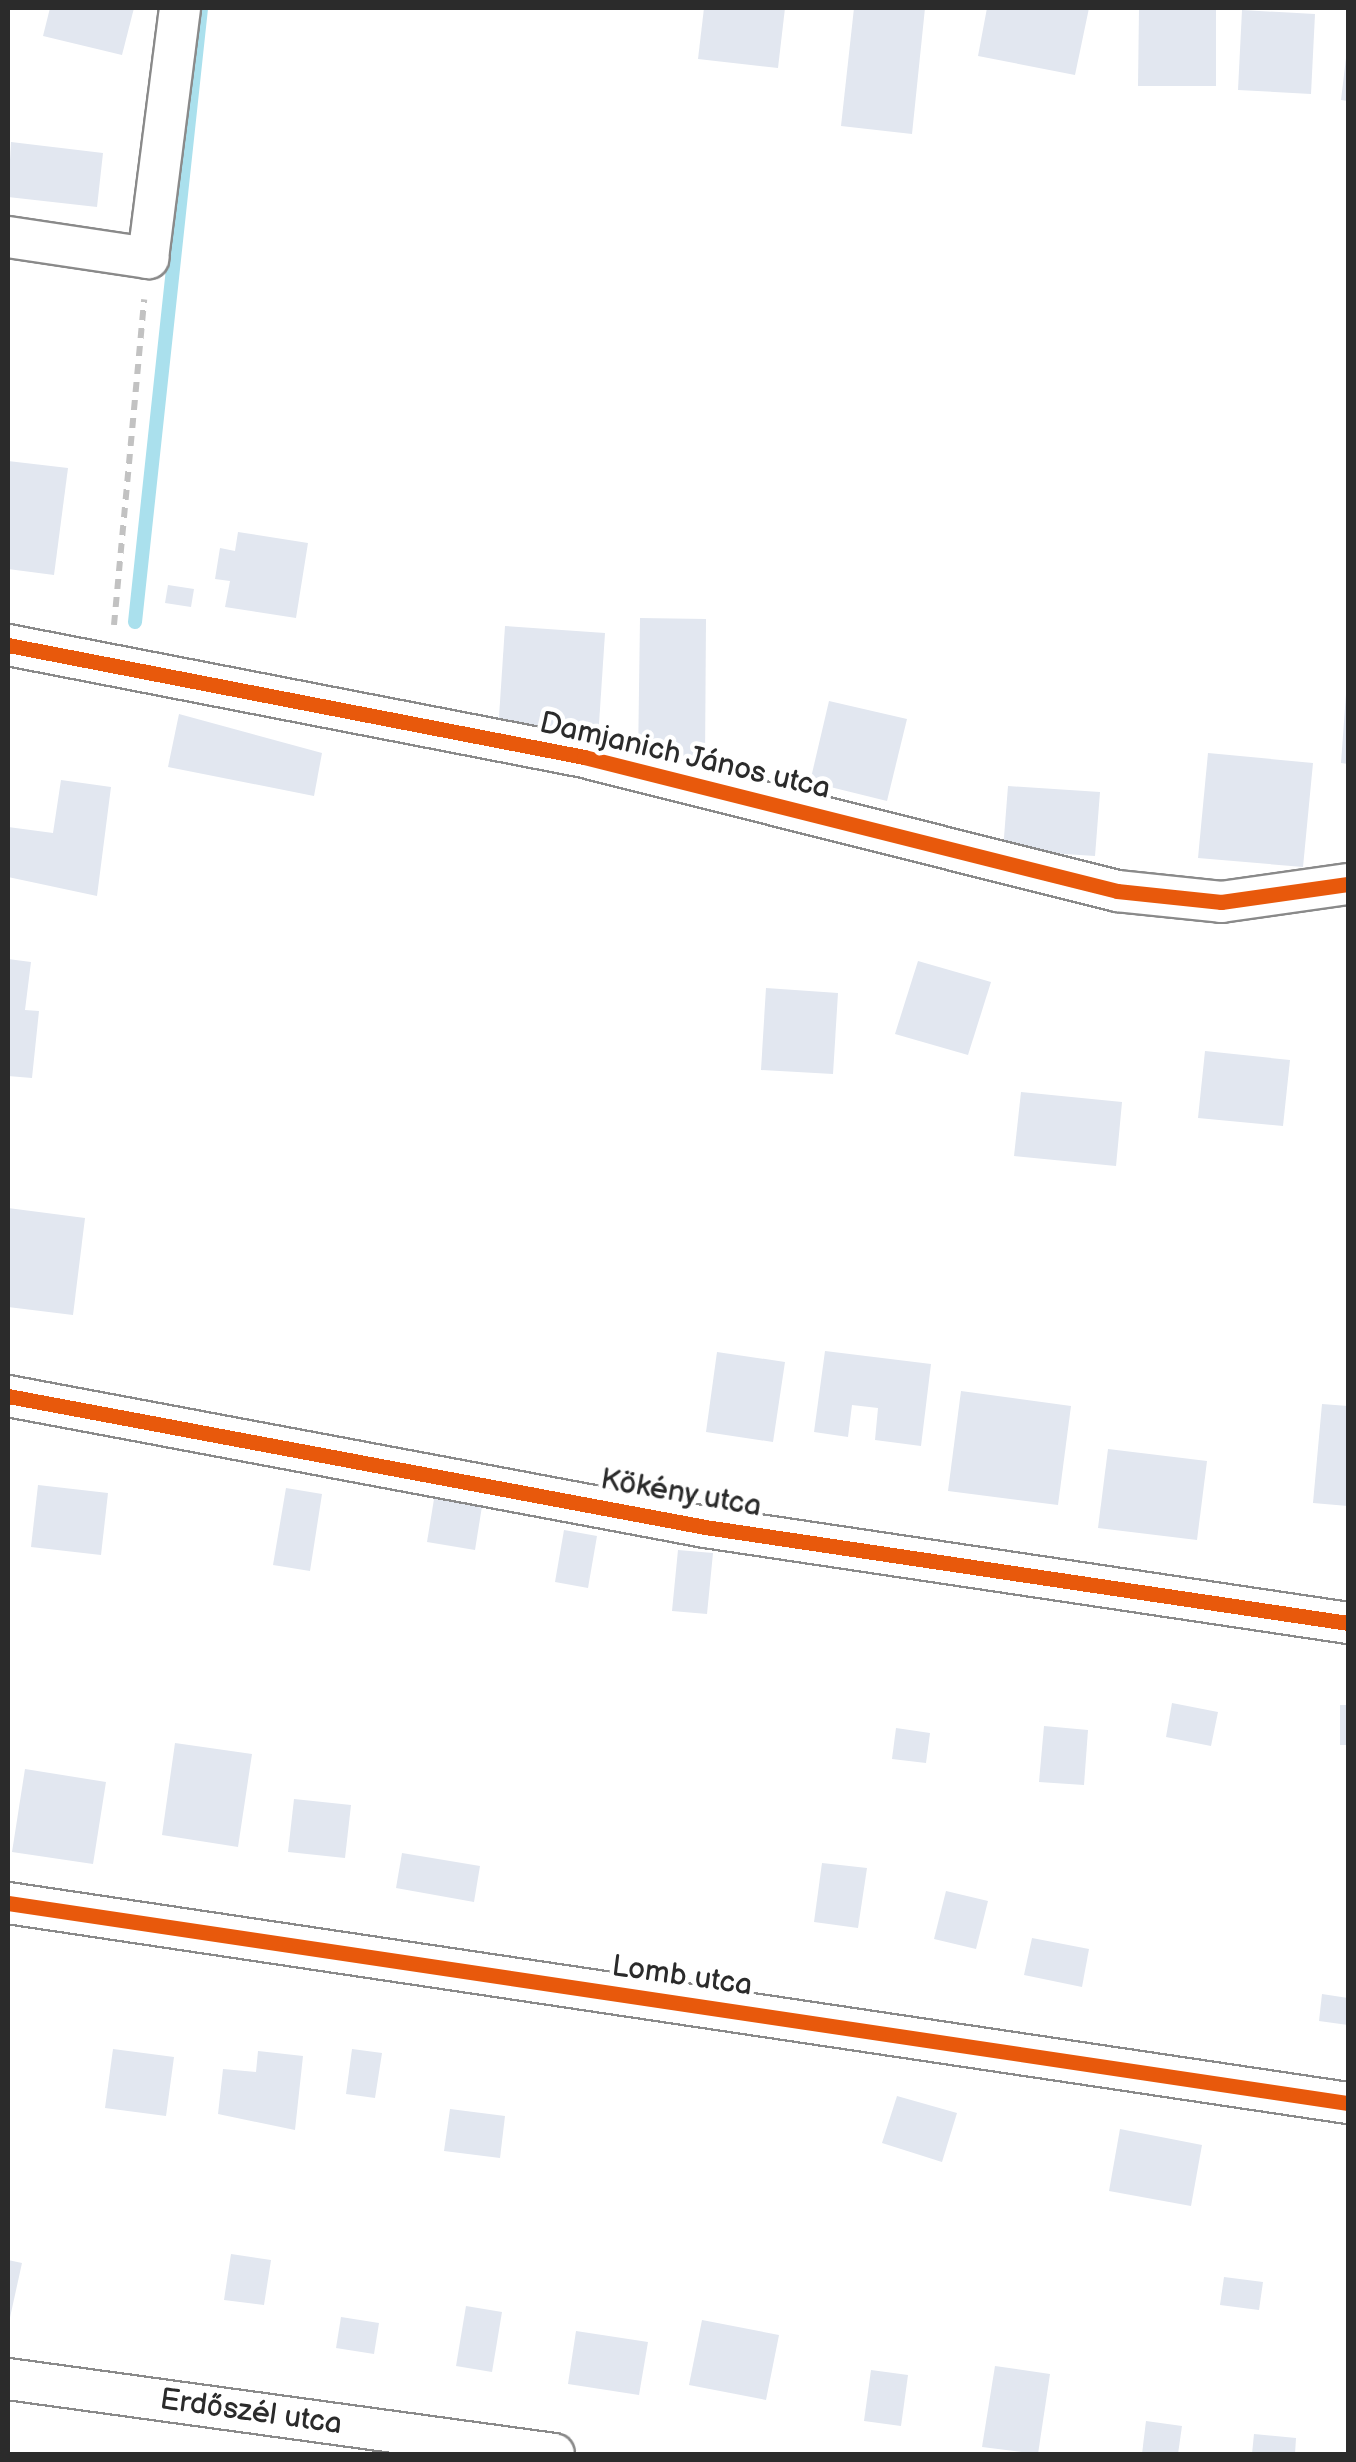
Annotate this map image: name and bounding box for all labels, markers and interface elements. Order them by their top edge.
street label: Damjanich János utca [535,705,835,807]
street label: Kökény utca [597,1461,765,1525]
street label: Lomb utca [609,1948,755,2004]
street label: Erdőszél utca [158,2381,344,2443]

